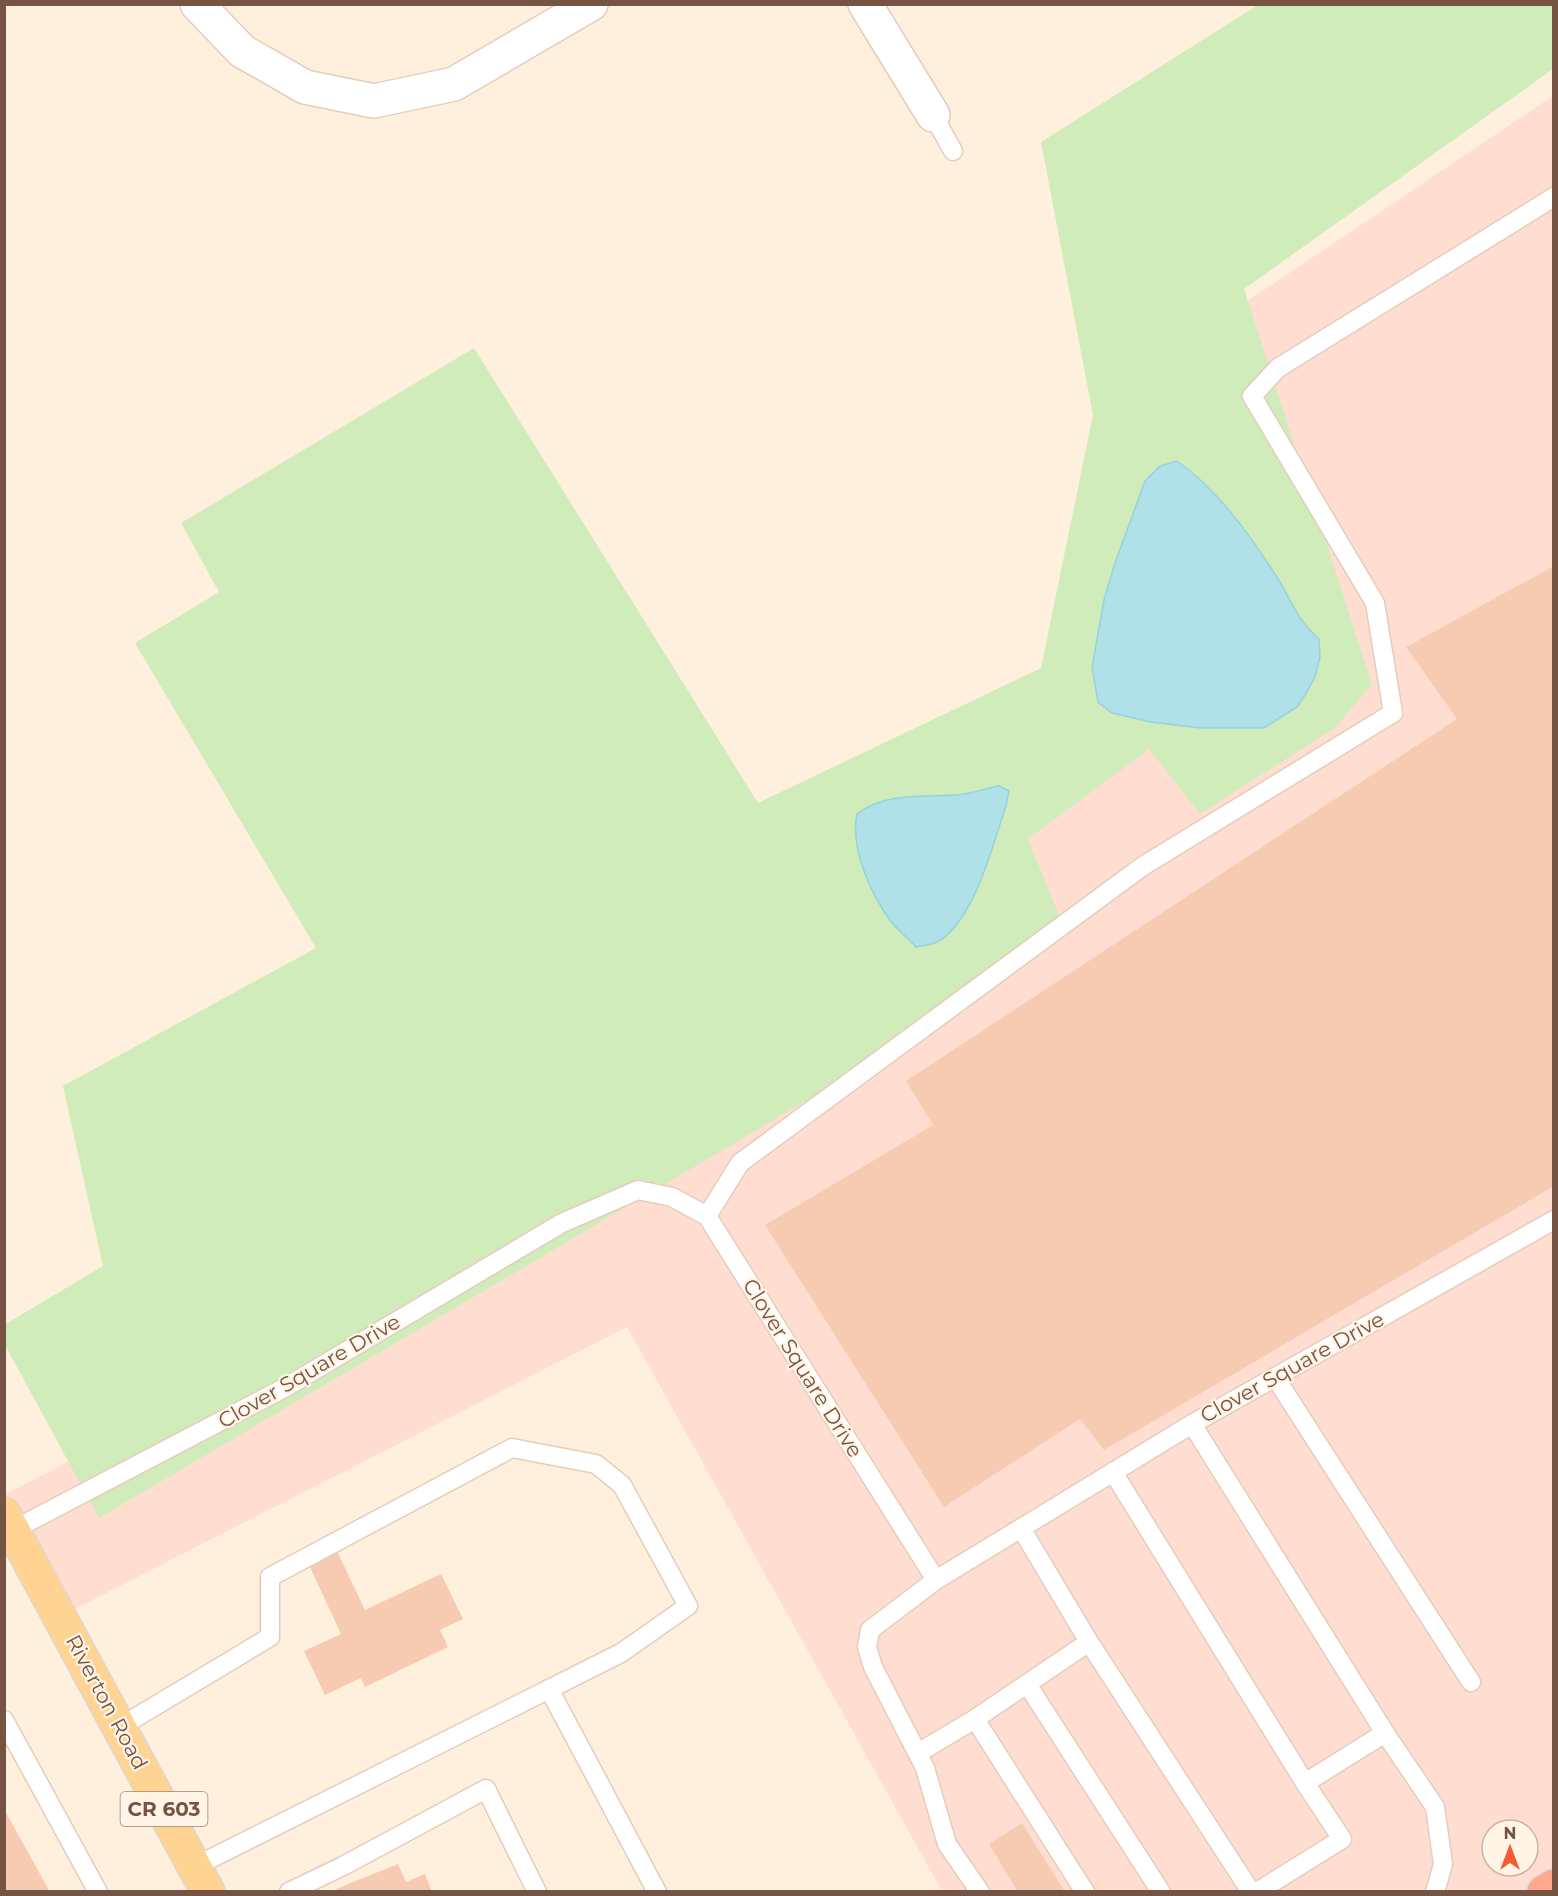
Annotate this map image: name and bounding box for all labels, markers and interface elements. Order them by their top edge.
street label: Clover Square Drive [738,1274,868,1462]
street label: Clover Square Drive [1196,1306,1388,1428]
street label: Clover Square Drive [214,1309,404,1433]
street label: Riverton Road [61,1630,153,1774]
road number: CR 603 [120,1792,207,1826]
north arrow [1480,1818,1540,1878]
text: N [1504,1824,1516,1843]

